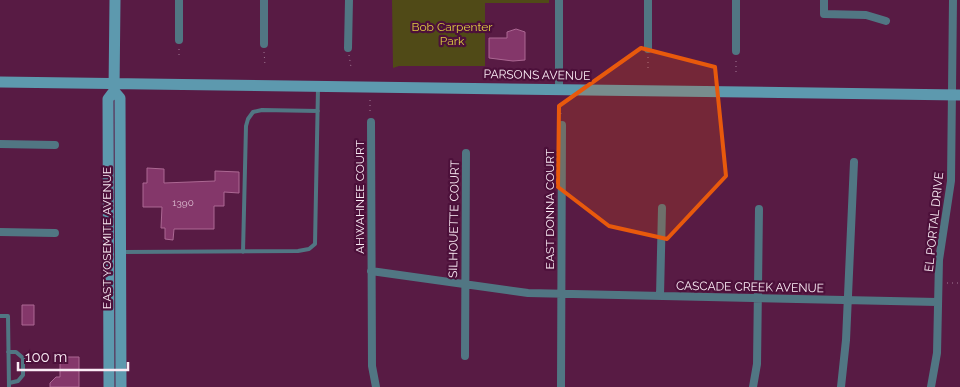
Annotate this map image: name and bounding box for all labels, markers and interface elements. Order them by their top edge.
park label: Bob Carpenter Park [411,20,493,48]
street label: PARSONS AVENUE [483,67,591,83]
street label: AHWAHNEE COURT [353,139,367,254]
street label: EAST DONNA COURT [543,148,557,269]
street label: SILHOUETTE COURT [446,159,462,278]
street label: EAST YOSEMITE AVENUE [100,167,114,309]
street label: EL PORTAL DRIVE [922,171,946,273]
house number: 1390 [172,197,194,208]
street label: CASCADE CREEK AVENUE [676,279,824,295]
scale bar [18,340,128,372]
text: 100 m [25,348,67,366]

